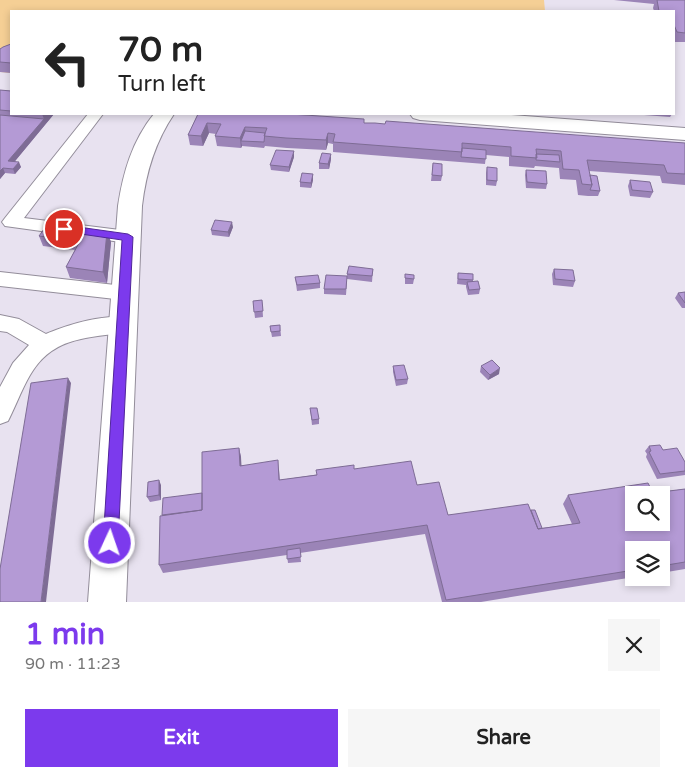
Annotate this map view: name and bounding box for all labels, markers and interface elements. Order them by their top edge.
text: 70 m [118,29,203,71]
icon: left [35,30,100,95]
text: Turn left [118,71,206,97]
pin [43,208,85,250]
icon: arrive [50,215,78,243]
map controls [625,486,670,586]
button: search [625,486,670,531]
position arrow [83,516,135,568]
button: layers [625,541,670,586]
text: 1 min [25,616,105,653]
button: close [608,619,660,671]
text: 90 m · 11:23 [25,654,121,674]
button: Exit [25,709,338,767]
button: Share [348,709,660,767]

